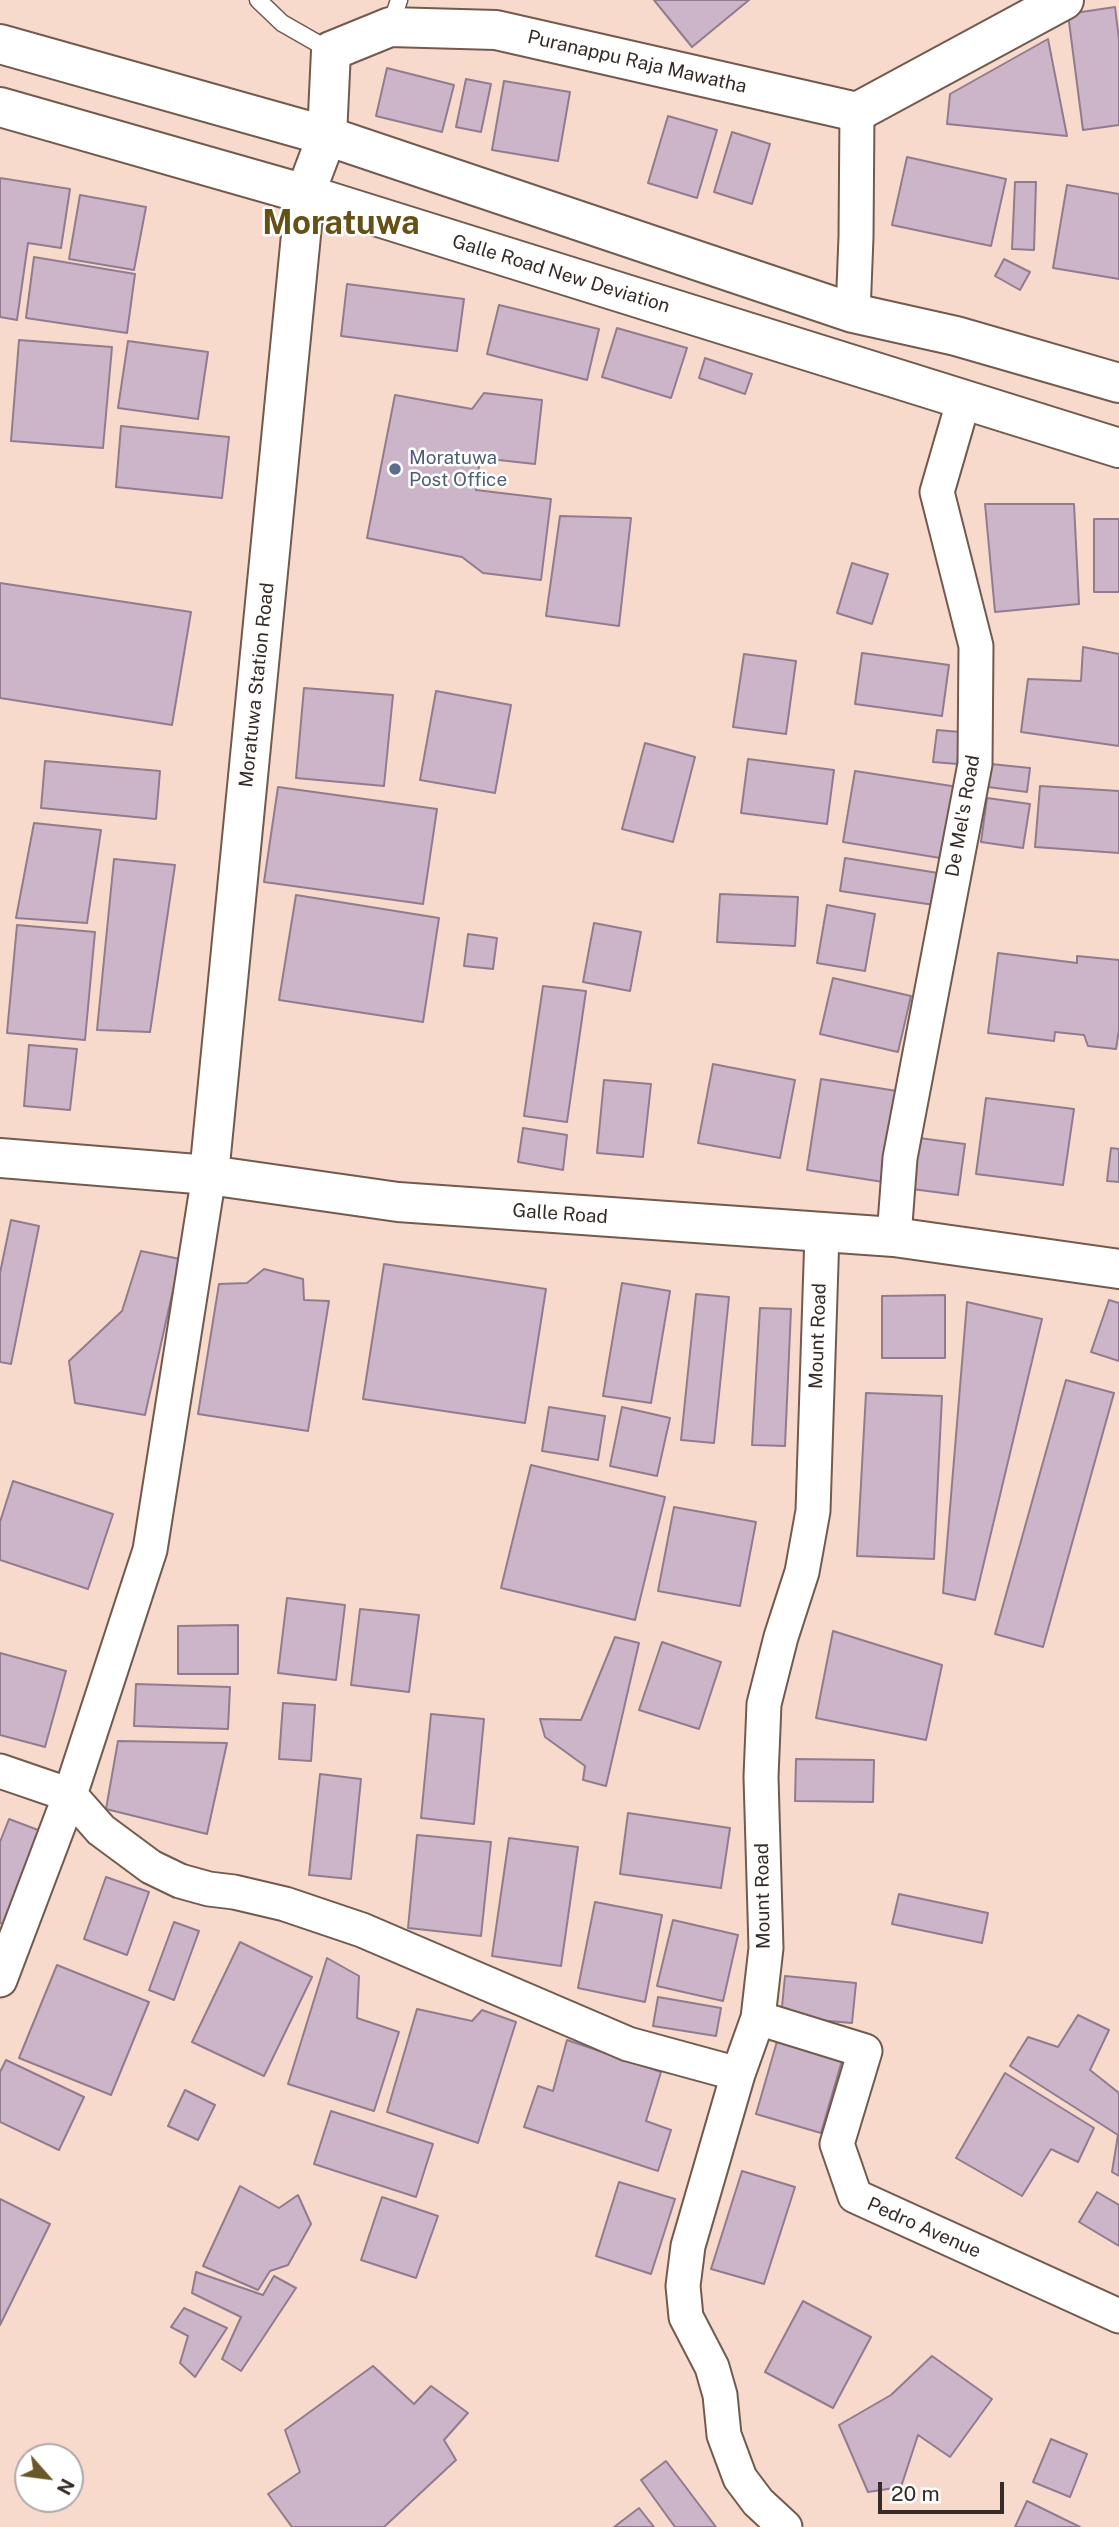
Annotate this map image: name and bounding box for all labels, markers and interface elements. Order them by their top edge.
street label: Puranappu Raja Mawatha [525,26,749,98]
district label: Moratuwa [262,204,420,244]
street label: Galle Road New Deviation [449,230,673,318]
place label: Moratuwa Post Office [409,447,507,491]
marker: Moratuwa Post Office [387,461,403,477]
street label: Moratuwa Station Road [235,581,279,789]
street label: De Mel's Road [941,753,985,879]
street label: Galle Road [512,1199,608,1229]
street label: Mount Road [805,1283,831,1389]
street label: Mount Road [751,1843,775,1949]
street label: Pedro Avenue [864,2193,984,2263]
north arrow [14,2443,84,2513]
scale bar [881,2468,1007,2512]
text: N [53,2475,79,2499]
text: 20 m [891,2481,940,2506]

